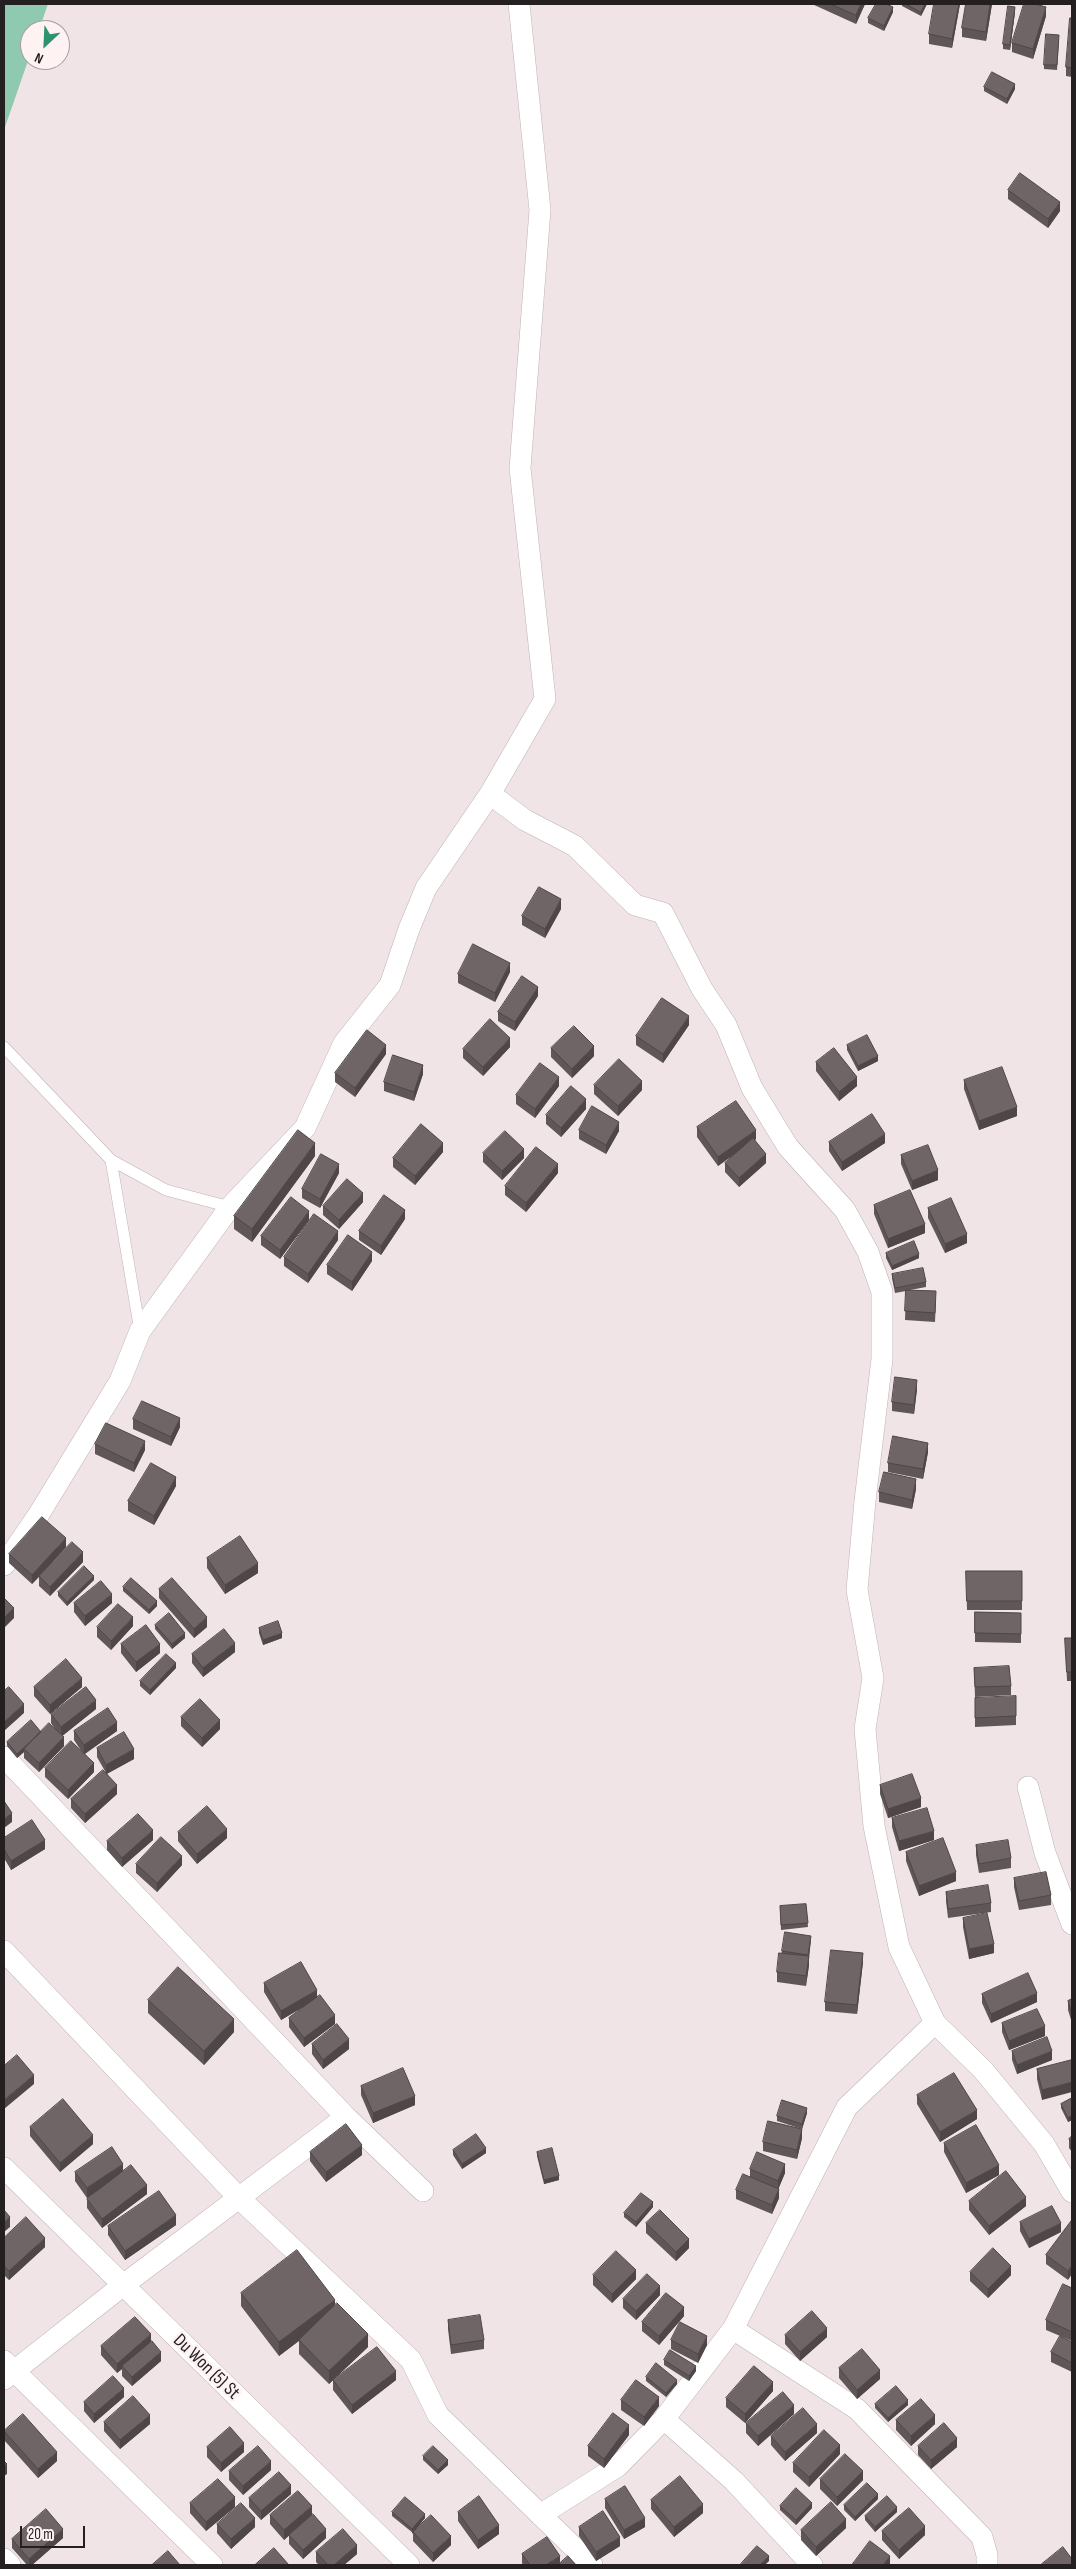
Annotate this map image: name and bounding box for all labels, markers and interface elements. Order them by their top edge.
north arrow [20,20,70,70]
text: N [32,49,46,67]
street label: Du Won (5) St [168,2330,244,2404]
scale bar [22,2516,88,2548]
text: 20 m [28,2525,53,2544]

